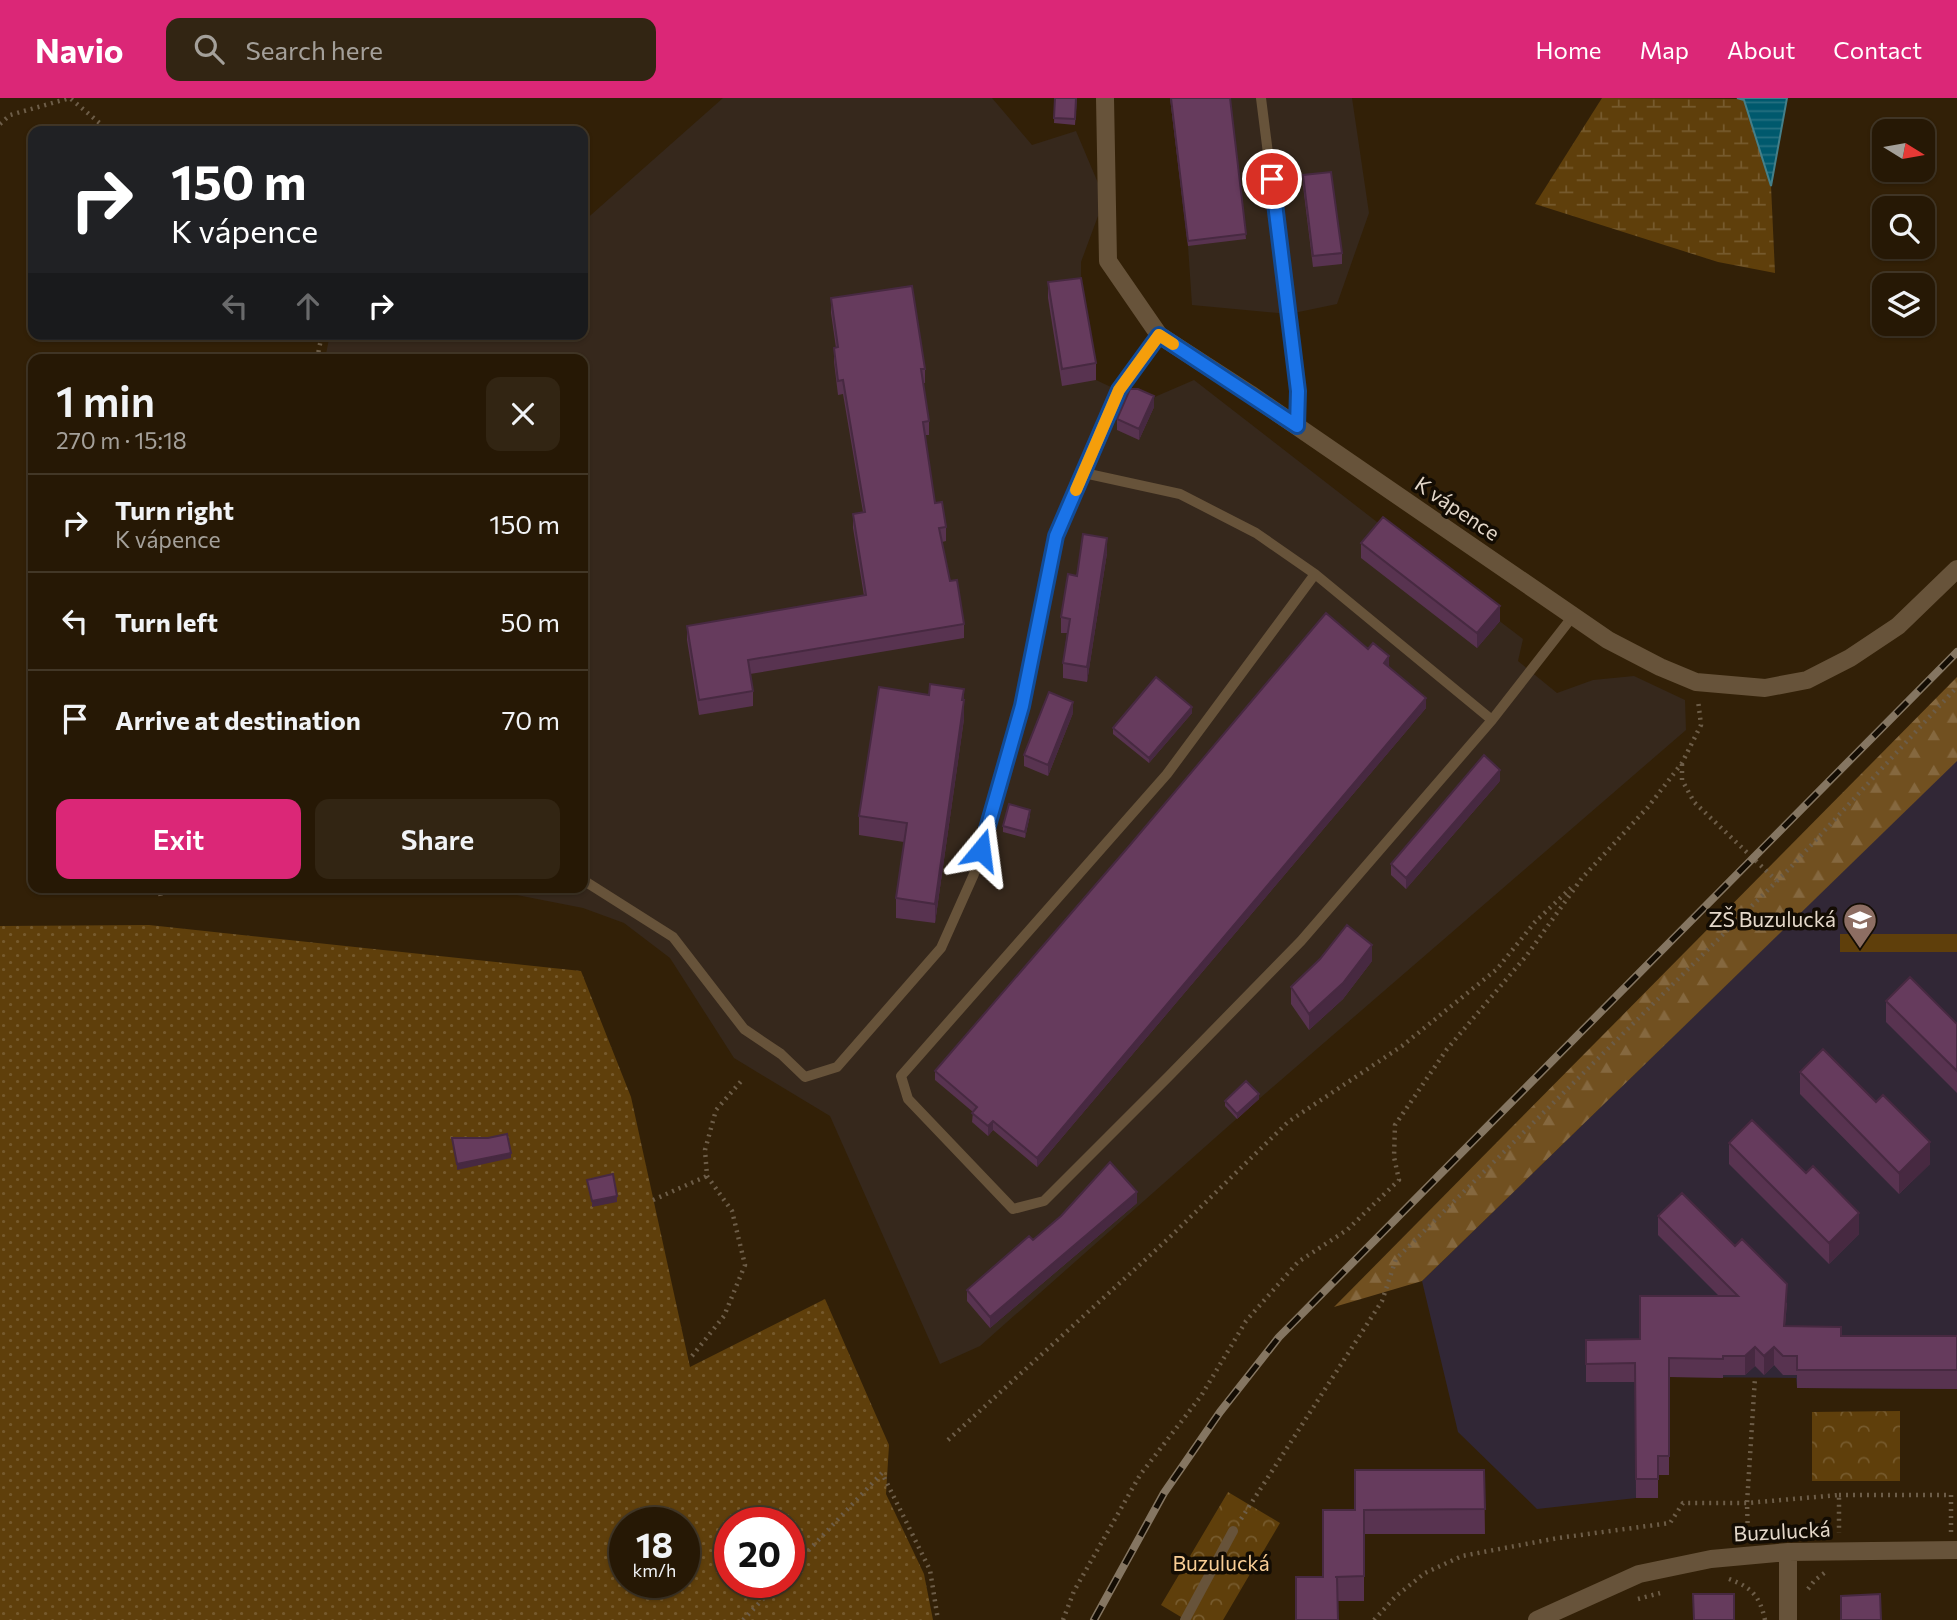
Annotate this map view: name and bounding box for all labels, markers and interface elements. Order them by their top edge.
search box [166,18,656,81]
text: Navio [35,29,124,70]
icon: search [190,30,228,68]
text: Search here [246,34,383,65]
text: Home [1536,35,1602,64]
text: Map [1640,35,1689,64]
text: About [1727,35,1795,64]
text: Contact [1833,35,1922,64]
north arrow [1872,119,1936,182]
map controls [1872,119,1935,336]
pin [1242,149,1302,209]
text: 150 m [171,150,306,210]
icon: right [56,154,147,245]
icon: arrive [1253,160,1291,198]
button: search [1872,196,1935,259]
text: K vápence [171,210,318,250]
button: layers [1872,273,1935,336]
icon: left [216,287,254,325]
icon: ahead [289,287,327,325]
icon: right [362,287,400,325]
text: 1 min [56,374,155,426]
button: close [486,377,560,451]
text: 270 m · 15:18 [56,426,187,454]
street label: K vápence [1411,470,1505,545]
text: Turn right [115,494,234,525]
icon: right [56,504,94,542]
text: 150 m [489,508,560,539]
text: K vápence [115,525,221,553]
icon: left [56,602,94,640]
text: Turn left [115,606,218,637]
text: 50 m [500,606,560,637]
icon: arrive [56,700,94,738]
text: Arrive at destination [115,704,361,735]
text: 70 m [502,704,560,735]
button: Exit [56,799,301,879]
button: Share [315,799,560,879]
position arrow [944,813,1018,887]
school or university icon: ZŠ Buzulucká [1841,901,1879,950]
place label: ZŠ Buzulucká [1708,906,1836,931]
speed limit sign: 20 [714,1507,805,1598]
street label: Buzulucká [1733,1515,1831,1546]
text: 18 [636,1522,673,1565]
park label: Buzulucká [1172,1550,1270,1575]
text: km/h [633,1559,676,1581]

